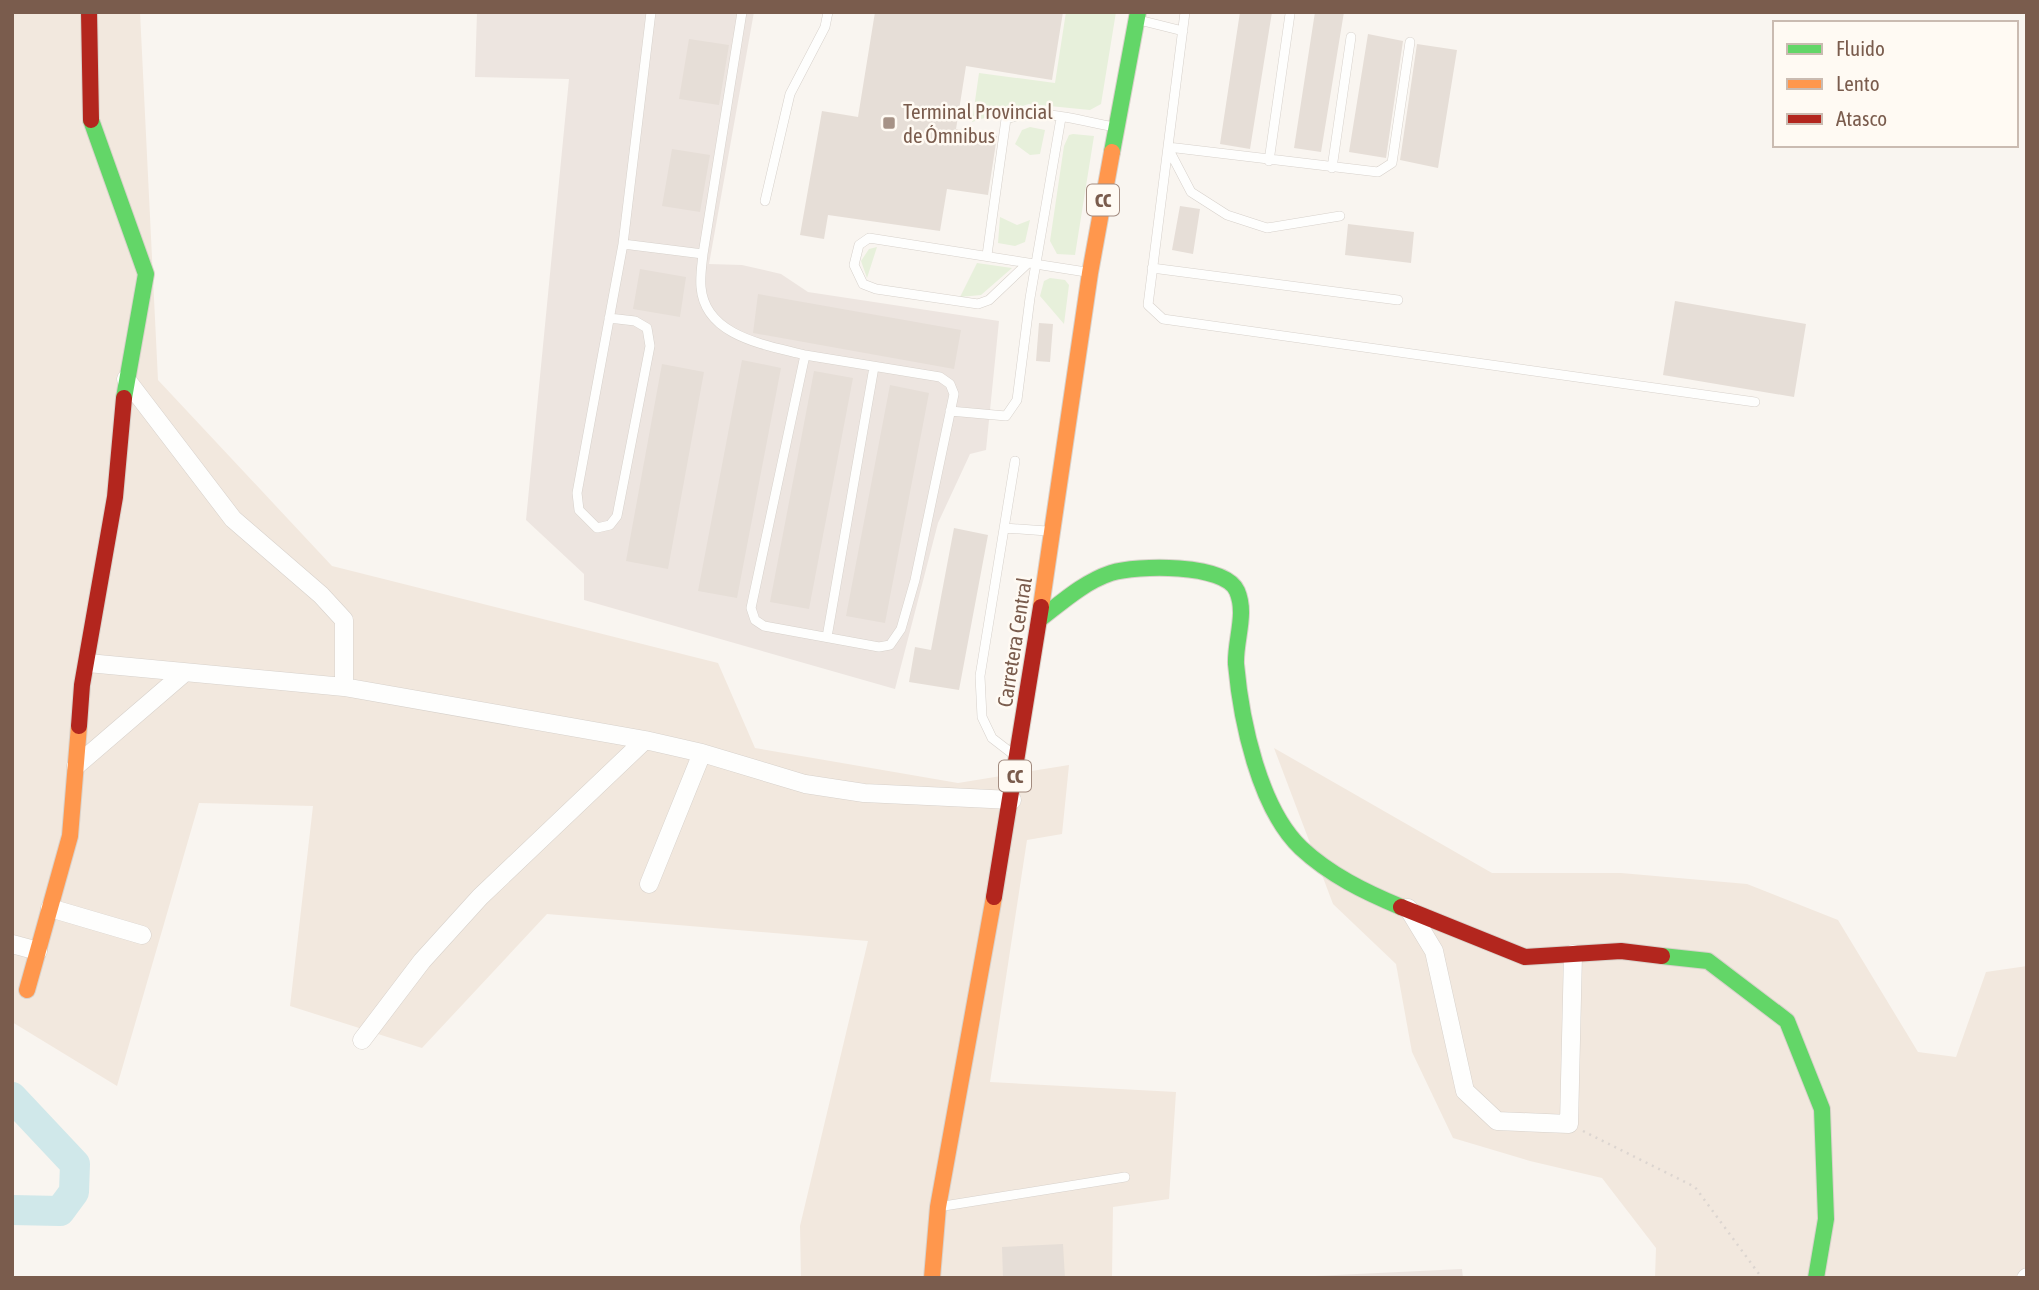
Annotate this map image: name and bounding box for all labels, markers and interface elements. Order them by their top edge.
legend [1773,21,2018,147]
text: Fluido [1836,36,1885,60]
text: Lento [1836,71,1880,95]
place label: Terminal Provincial de Ómnibus [903,99,1053,147]
text: Atasco [1836,106,1887,130]
marker: Terminal Provincial de Ómnibus [881,115,897,131]
road number: CC [1087,184,1119,216]
street label: Carretera Central [992,575,1036,709]
road number: CC [999,761,1031,792]

